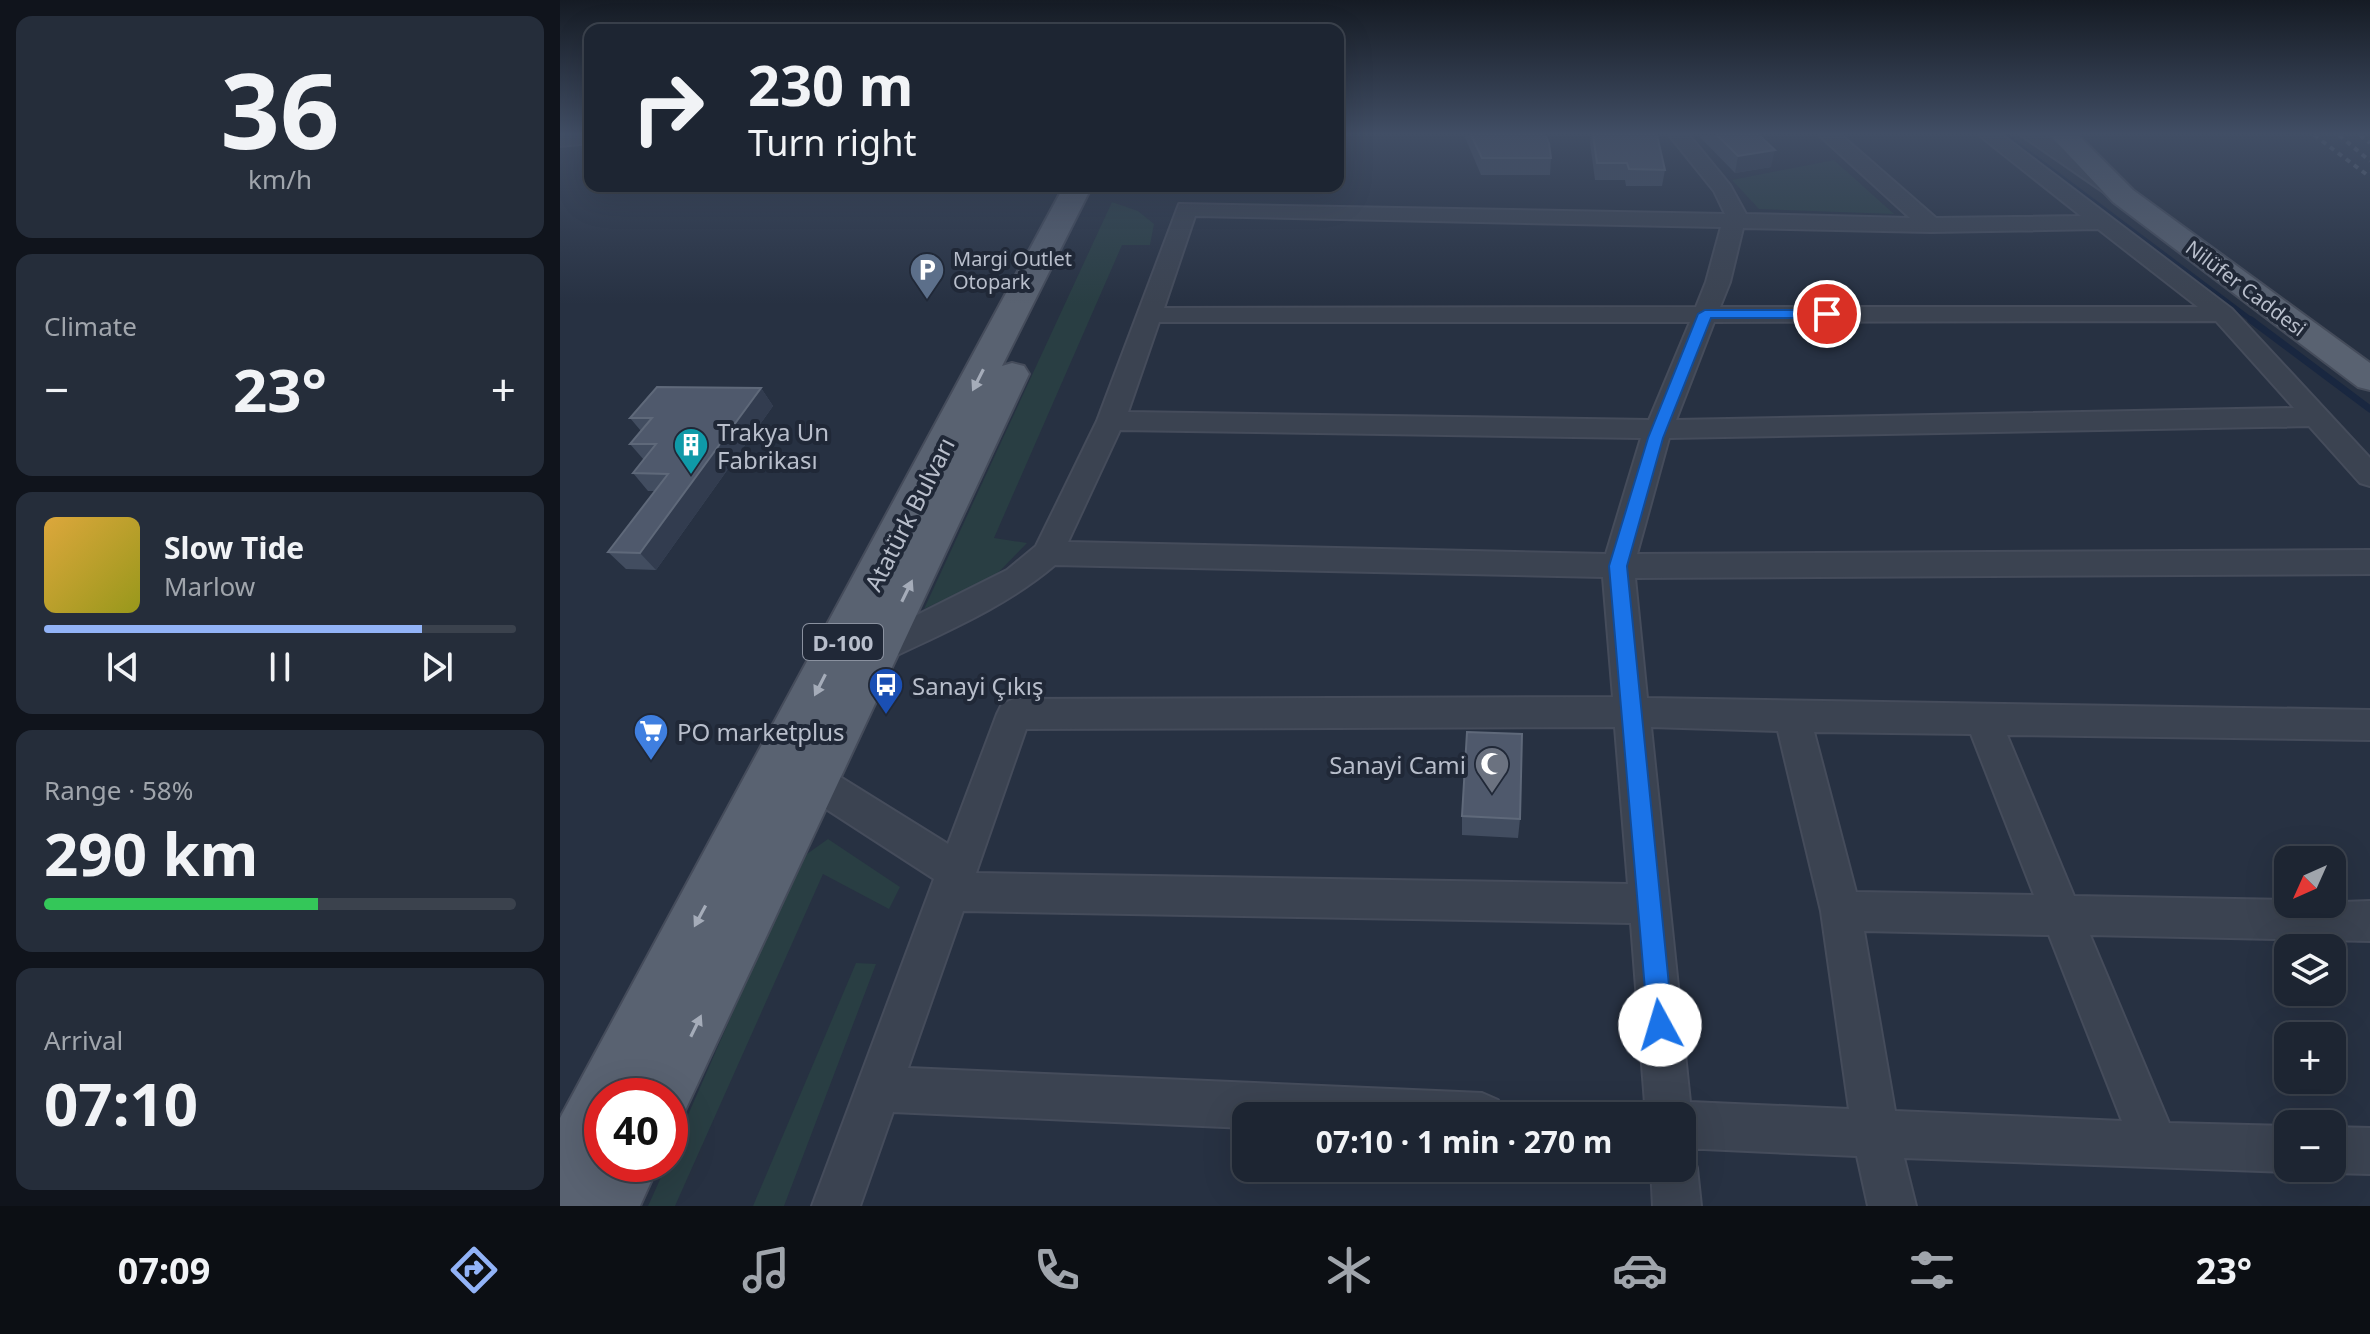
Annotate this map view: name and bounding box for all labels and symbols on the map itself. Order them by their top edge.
street label: Nilüfer Caddesi [2180,234,2312,342]
place label: Margi Outlet Otopark [953,245,1072,295]
parking icon: Margi Outlet Otopark [908,251,946,301]
pin [1793,280,1861,348]
one-way arrow [971,368,985,391]
place label: Trakya Un Fabrikası [717,415,829,476]
building icon: Trakya Un Fabrikası [672,426,710,476]
street label: Atatürk Bulvarı [856,432,962,596]
one-way arrow [900,579,914,602]
road number: D-100 [803,624,883,660]
bus stop icon: Sanayi Çıkış [867,666,905,716]
place label: Sanayi Çıkış [912,669,1043,702]
one-way arrow [813,674,827,697]
supermarket icon: PO marketplus [632,712,670,762]
place label: PO marketplus [677,715,845,748]
mosque icon: Sanayi Cami [1473,745,1511,795]
place label: Sanayi Cami [1329,748,1466,781]
north arrow [2274,846,2346,918]
one-way arrow [694,905,708,927]
position arrow [1618,983,1702,1067]
one-way arrow [689,1014,703,1038]
speed limit sign: 40 [584,1078,688,1182]

